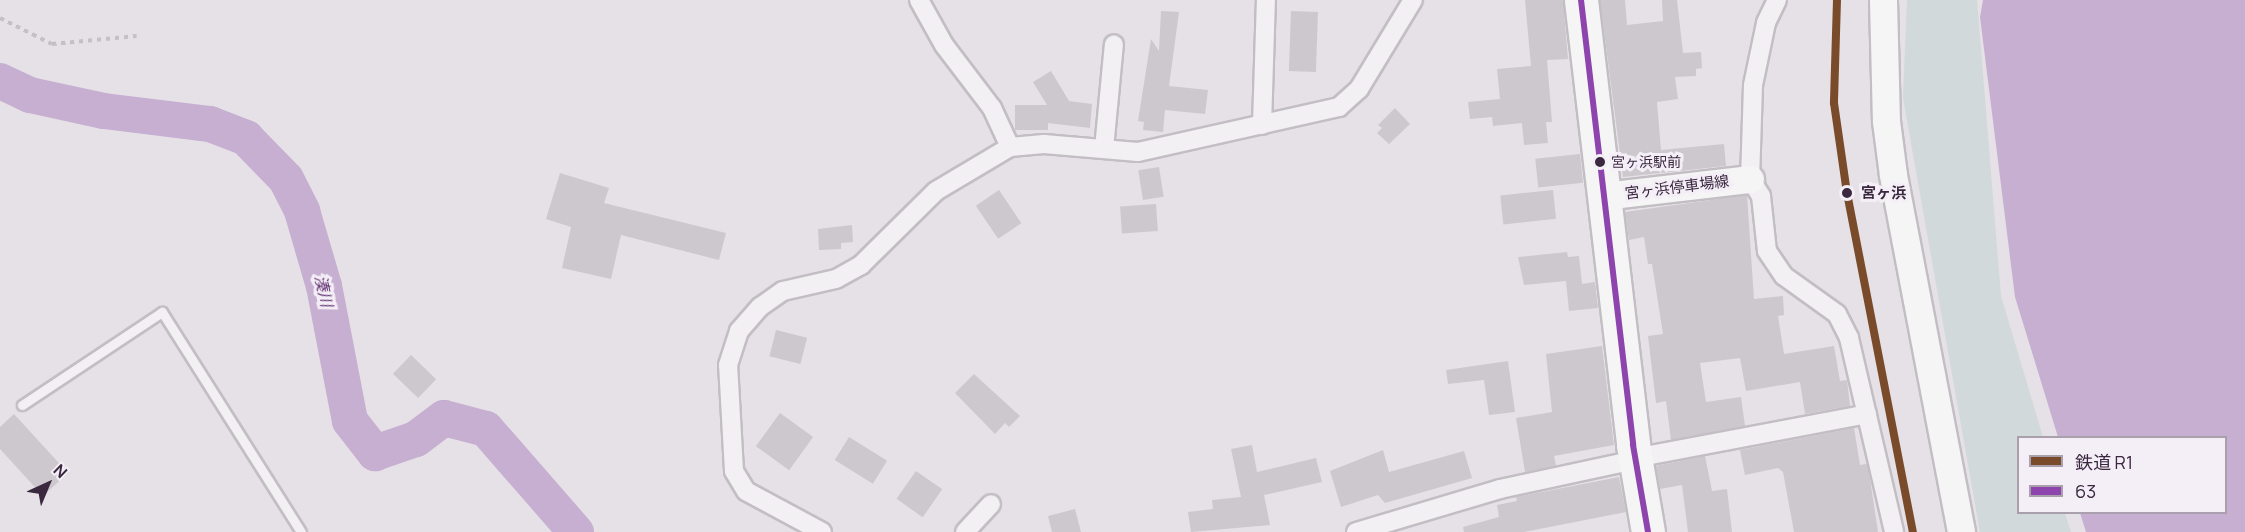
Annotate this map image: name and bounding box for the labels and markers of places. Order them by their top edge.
place label: 宮ヶ浜駅前 [1611,154,1681,170]
marker: 宮ヶ浜駅前 [1594,156,1606,168]
marker: 宮ヶ浜 [1838,184,1856,202]
place label: 宮ヶ浜 [1861,184,1906,202]

